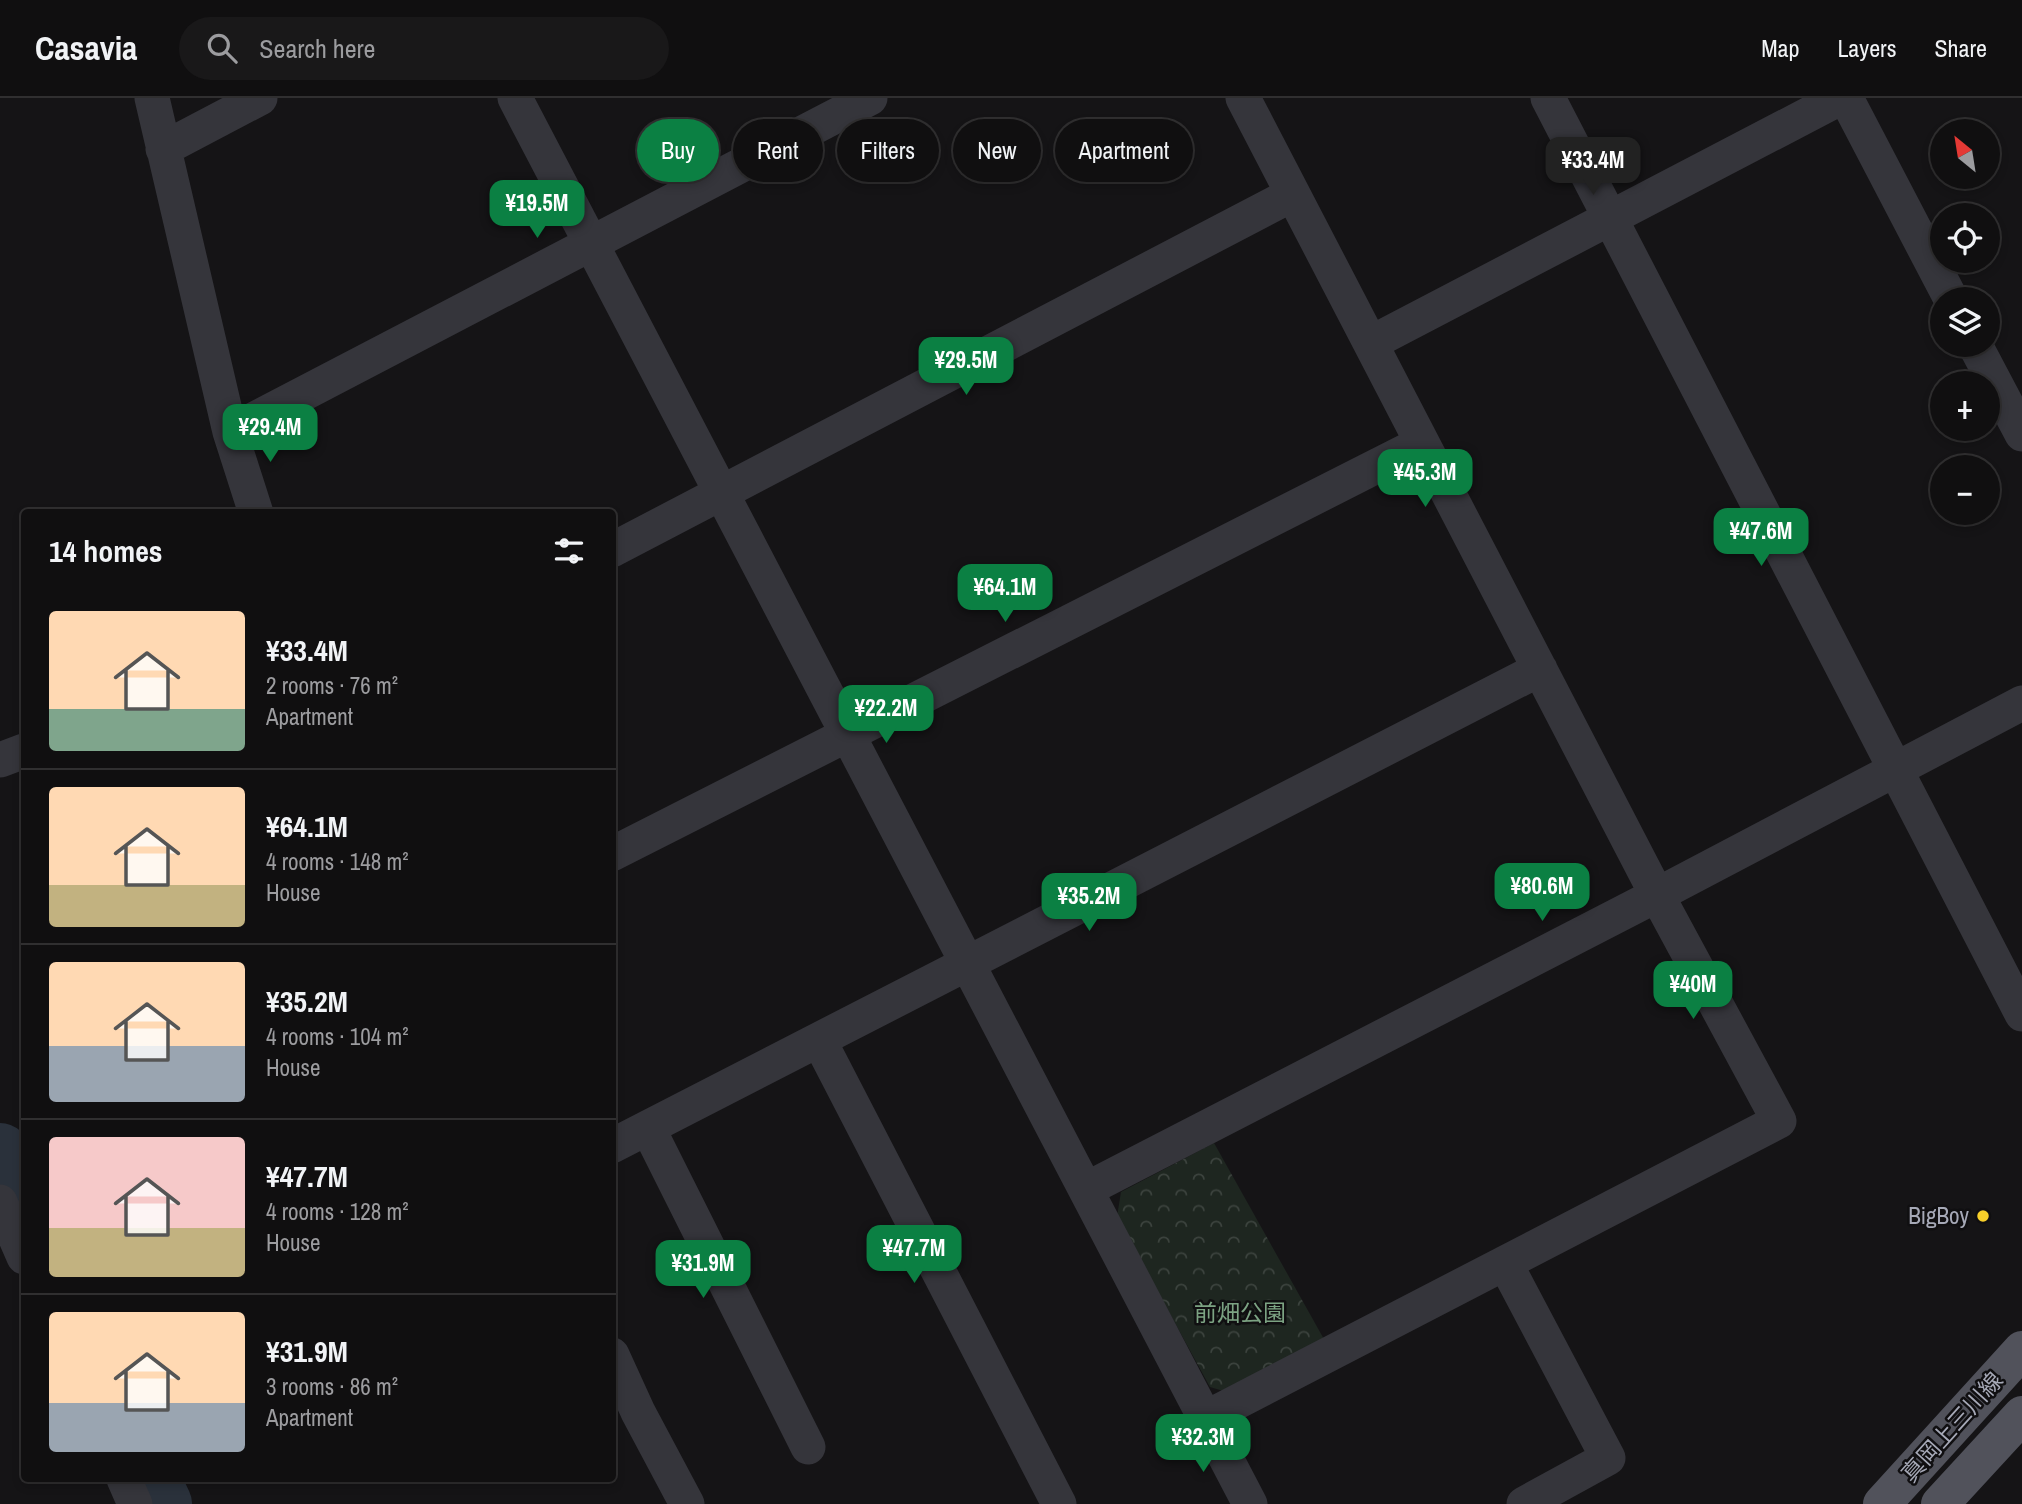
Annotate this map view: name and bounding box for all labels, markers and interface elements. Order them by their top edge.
search box [179,17,669,80]
text: Casavia [35,26,137,70]
icon: search [203,29,241,67]
text: Search here [259,31,375,66]
text: Map [1761,32,1799,64]
text: Layers [1837,32,1896,64]
text: Share [1934,32,1987,64]
chip: Buy [637,119,719,182]
chip: Rent [733,119,823,182]
chip: Filters [837,119,939,182]
chip: New [953,119,1041,182]
chip: Apartment [1055,119,1193,182]
north arrow [1930,119,2000,189]
map controls [1930,119,2000,525]
pin: ¥33.4M [1536,138,1650,197]
text: ¥33.4M [1562,144,1624,175]
pin: ¥19.5M [480,180,594,240]
text: ¥19.5M [506,187,568,218]
button: locate [1930,203,2000,273]
button: layers [1930,287,2000,357]
pin: ¥29.5M [909,338,1023,397]
text: ¥29.5M [935,344,997,375]
button: + [1930,371,2000,441]
pin: ¥29.4M [213,404,327,464]
text: ¥29.4M [239,411,301,442]
pin: ¥45.3M [1368,450,1482,509]
button: − [1930,455,2000,525]
text: ¥45.3M [1394,456,1456,487]
pin: ¥47.6M [1704,508,1818,568]
text: ¥47.6M [1730,515,1792,546]
text: 14 homes [49,531,163,571]
icon: filters [550,532,588,570]
pin: ¥64.1M [948,564,1062,624]
text: ¥64.1M [974,571,1036,602]
text: ¥33.4M [266,630,348,670]
icon: home [105,639,189,723]
text: 2 rooms · 76 m² [266,670,398,701]
pin: ¥22.2M [829,686,943,745]
text: ¥22.2M [855,692,917,723]
text: Apartment [266,701,353,732]
text: ¥64.1M [266,806,348,846]
icon: home [105,815,189,899]
text: 4 rooms · 148 m² [266,846,409,877]
pin: ¥80.6M [1485,864,1599,923]
text: ¥80.6M [1511,870,1573,901]
pin: ¥35.2M [1032,874,1146,933]
text: House [266,877,321,908]
text: ¥35.2M [1058,880,1120,911]
pin: ¥40M [1652,962,1734,1021]
text: ¥40M [1669,968,1717,999]
text: ¥35.2M [266,981,348,1021]
icon: home [105,990,189,1074]
text: 4 rooms · 104 m² [266,1021,409,1052]
text: House [266,1052,321,1083]
text: ¥47.7M [266,1156,348,1196]
icon: home [105,1165,189,1249]
text: 4 rooms · 128 m² [266,1196,409,1227]
place label: BigBoy [1908,1200,1970,1231]
marker: BigBoy [1975,1208,1991,1224]
pin: ¥47.7M [857,1226,971,1285]
text: House [266,1227,321,1258]
text: ¥47.7M [883,1232,945,1263]
pin: ¥31.9M [646,1240,760,1300]
text: ¥31.9M [672,1247,734,1278]
park label: 前畑公園 [1194,1297,1286,1328]
text: ¥31.9M [266,1331,348,1371]
icon: home [105,1340,189,1424]
street label: 真岡上三川線 [1894,1365,2009,1488]
text: 3 rooms · 86 m² [266,1371,398,1402]
text: Apartment [266,1402,353,1433]
pin: ¥32.3M [1146,1414,1260,1474]
text: ¥32.3M [1172,1421,1234,1452]

